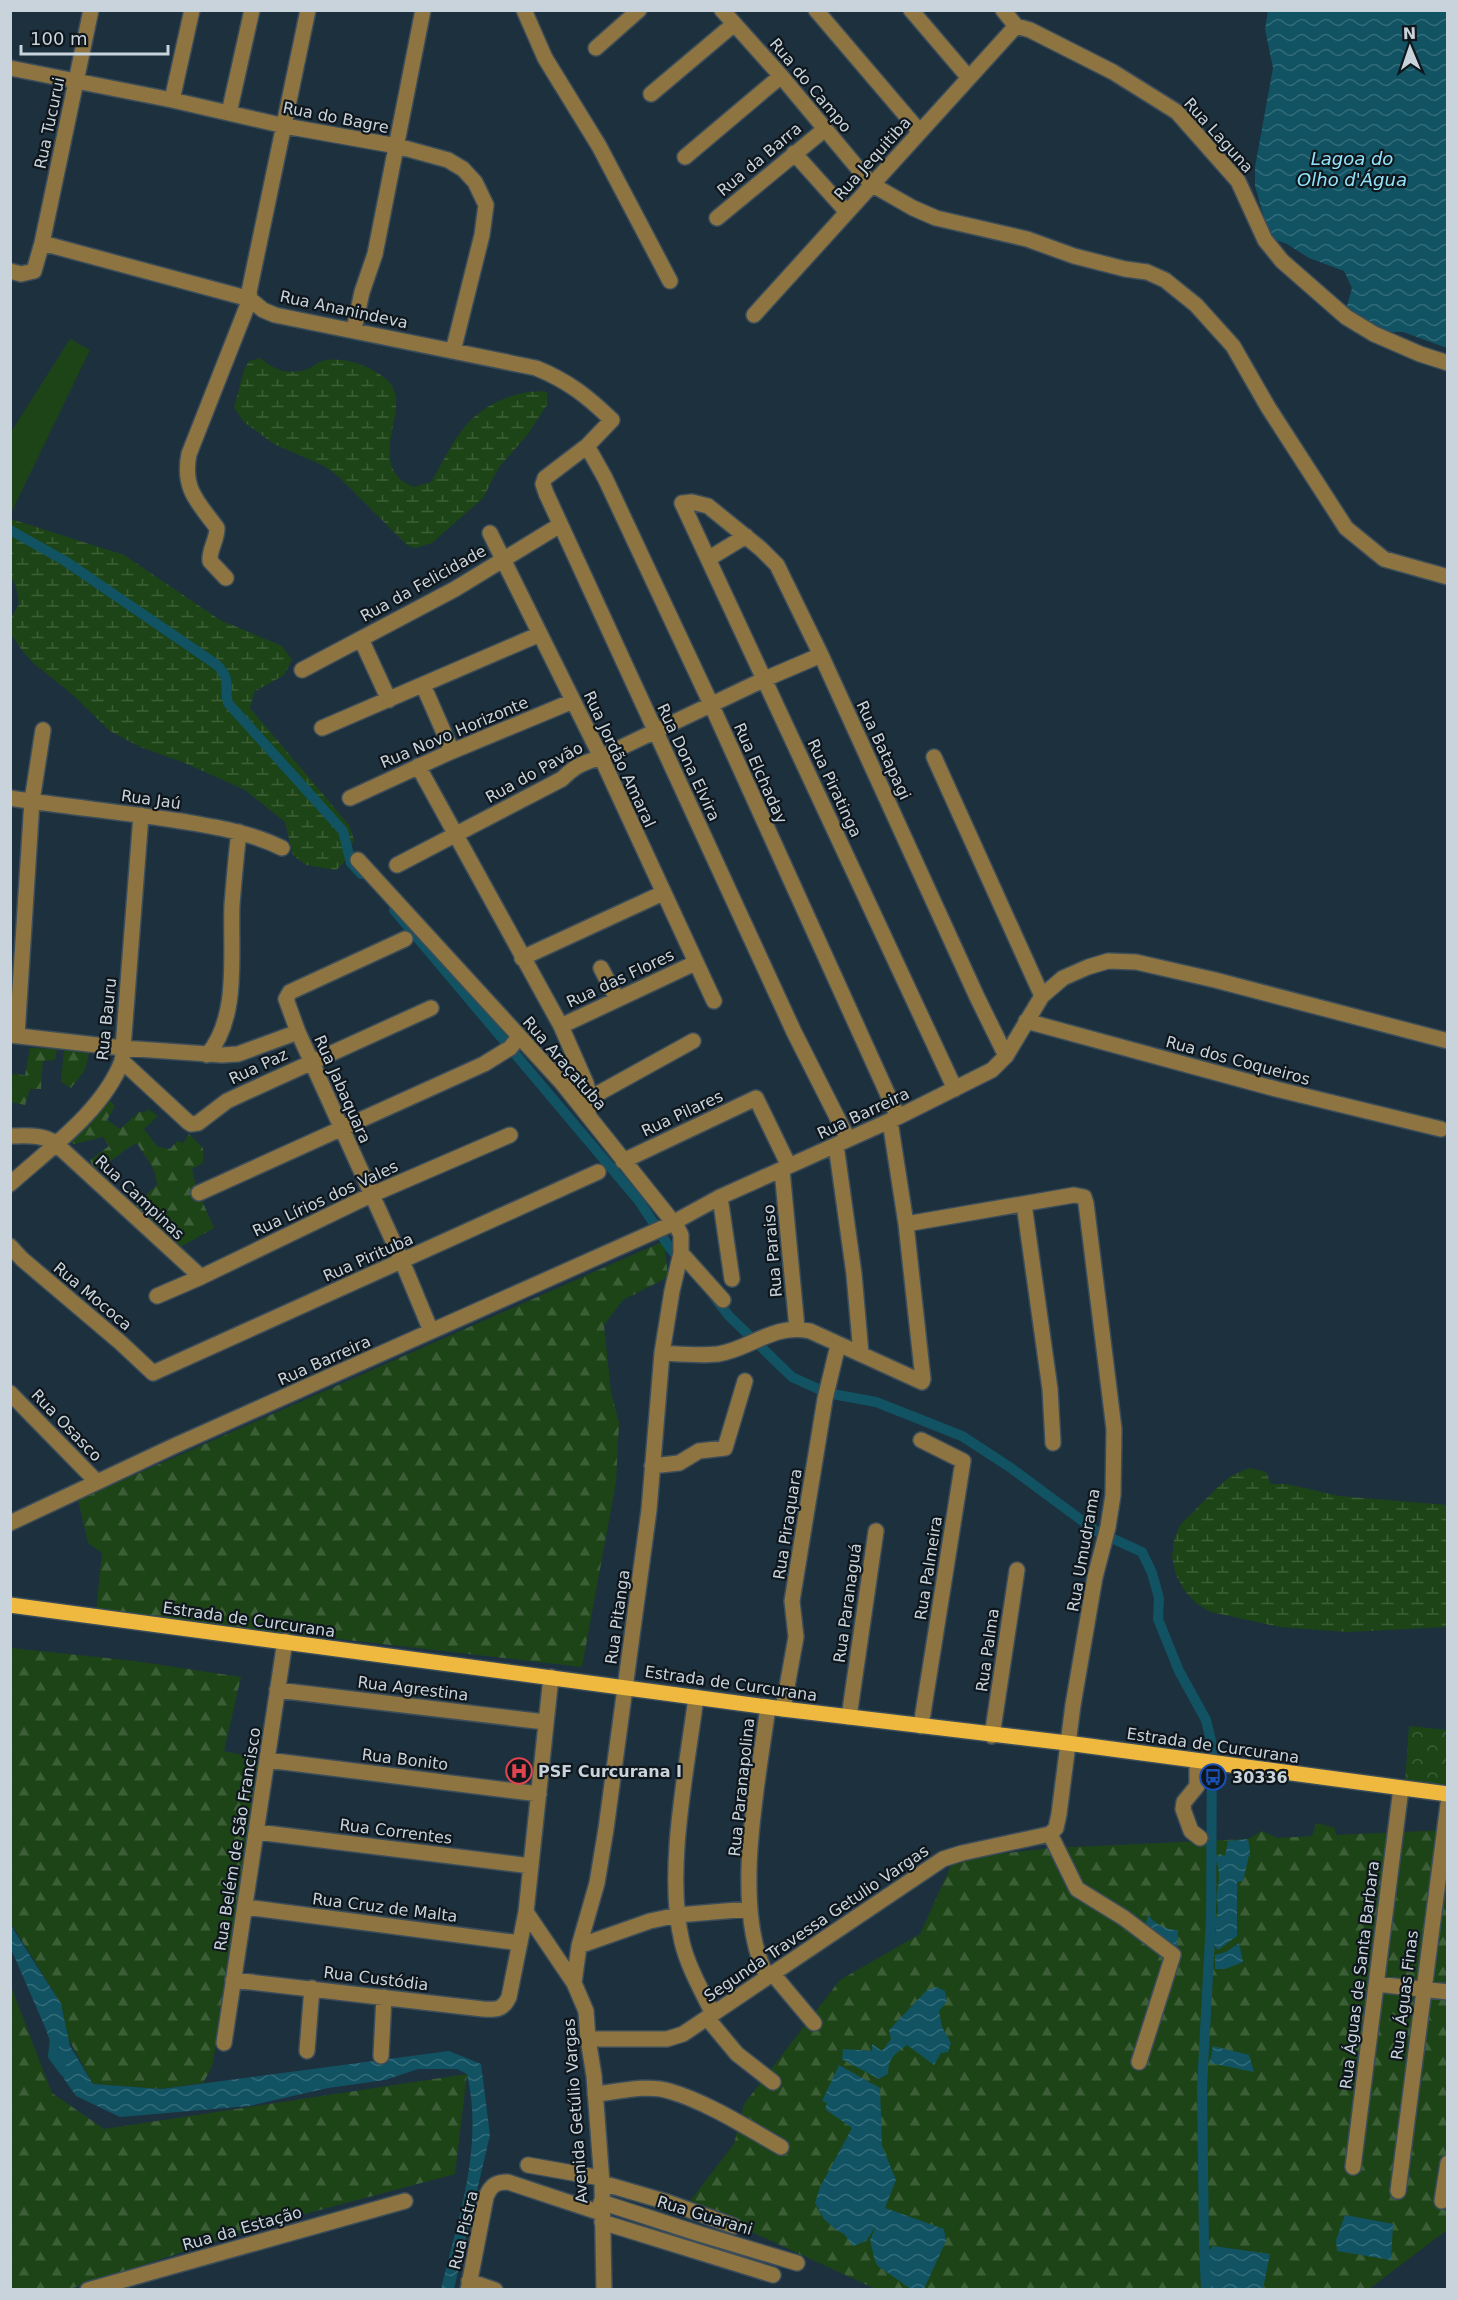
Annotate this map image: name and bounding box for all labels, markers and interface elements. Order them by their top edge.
scale bar [21,18,168,56]
north arrow [1380,18,1440,78]
text: N [1402,24,1417,43]
text: 100 m [30,28,88,49]
street label: Rua do Campo [766,34,855,136]
street label: Rua Tucurui [31,76,68,171]
street label: Rua Laguna [1180,94,1257,177]
street label: Rua do Bagre [281,98,390,137]
street label: Rua Jequitiba [830,113,915,204]
street label: Rua da Barra [713,119,805,200]
water label: Lagoa do Olho d'Água [1297,148,1407,190]
street label: Rua Ananindeva [278,287,410,332]
street label: Rua da Felicidade [357,541,489,626]
street label: Rua Jordão Amaral [580,688,659,830]
street label: Rua Novo Horizonte [377,693,531,772]
street label: Rua Batapagi [852,698,915,803]
street label: Rua Dona Elvira [653,700,724,824]
street label: Rua Elchaday [730,720,791,826]
street label: Rua Piratinga [803,736,866,840]
street label: Rua do Pavão [482,738,586,807]
street label: Rua Jaú [120,786,182,813]
street label: Rua das Flores [563,945,677,1012]
street label: Rua Bauru [93,977,120,1061]
street label: Rua Araçatuba [519,1013,610,1114]
street label: Rua Jabaquara [310,1032,375,1146]
street label: Rua dos Coqueiros [1164,1032,1312,1089]
street label: Rua Paz [226,1045,291,1088]
street label: Rua Barreira [814,1084,912,1143]
street label: Rua Pilares [638,1086,726,1141]
street label: Rua Campinas [91,1151,188,1243]
street label: Rua Lírios dos Vales [249,1156,401,1241]
street label: Rua Paraiso [759,1204,786,1298]
street label: Rua Pirituba [320,1229,416,1286]
street label: Rua Mococa [50,1258,136,1335]
street label: Rua Barreira [275,1332,373,1389]
street label: Rua Osasco [27,1385,106,1465]
street label: Rua Piraquara [769,1467,806,1581]
street label: Rua Umudrama [1063,1487,1104,1613]
street label: Rua Palmeira [911,1515,946,1621]
street label: Rua Paranaguá [830,1542,865,1664]
street label: Rua Pitanga [601,1569,634,1666]
street label: Estrada de Curcurana [161,1598,336,1641]
street label: Rua Palma [972,1607,1003,1693]
street label: Estrada de Curcurana [643,1662,818,1705]
street label: Rua Agrestina [356,1672,469,1705]
street label: Rua Paranapolina [725,1717,758,1857]
street label: Estrada de Curcurana [1125,1724,1300,1767]
street label: Rua Belém de São Francisco [210,1726,265,1952]
street label: Rua Bonito [361,1745,449,1774]
hospital icon: PSF Curcurana I [504,1756,534,1786]
place label: PSF Curcurana I [538,1762,682,1781]
bus stop icon: 30336 [1198,1762,1228,1792]
place label: 30336 [1232,1768,1288,1787]
street label: Rua Correntes [339,1815,453,1848]
street label: Segunda Travessa Getulio Vargas [700,1841,932,2006]
street label: Rua Águas de Santa Barbara [1336,1860,1383,2090]
street label: Rua Cruz de Malta [311,1889,459,1926]
street label: Rua Águas Finas [1387,1929,1422,2061]
street label: Rua Custódia [322,1963,429,1994]
street label: Avenida Getúlio Vargas [560,2018,591,2204]
street label: Rua Pistra [445,2189,482,2271]
street label: Rua Guarani [655,2192,755,2239]
street label: Rua da Estação [180,2202,304,2255]

